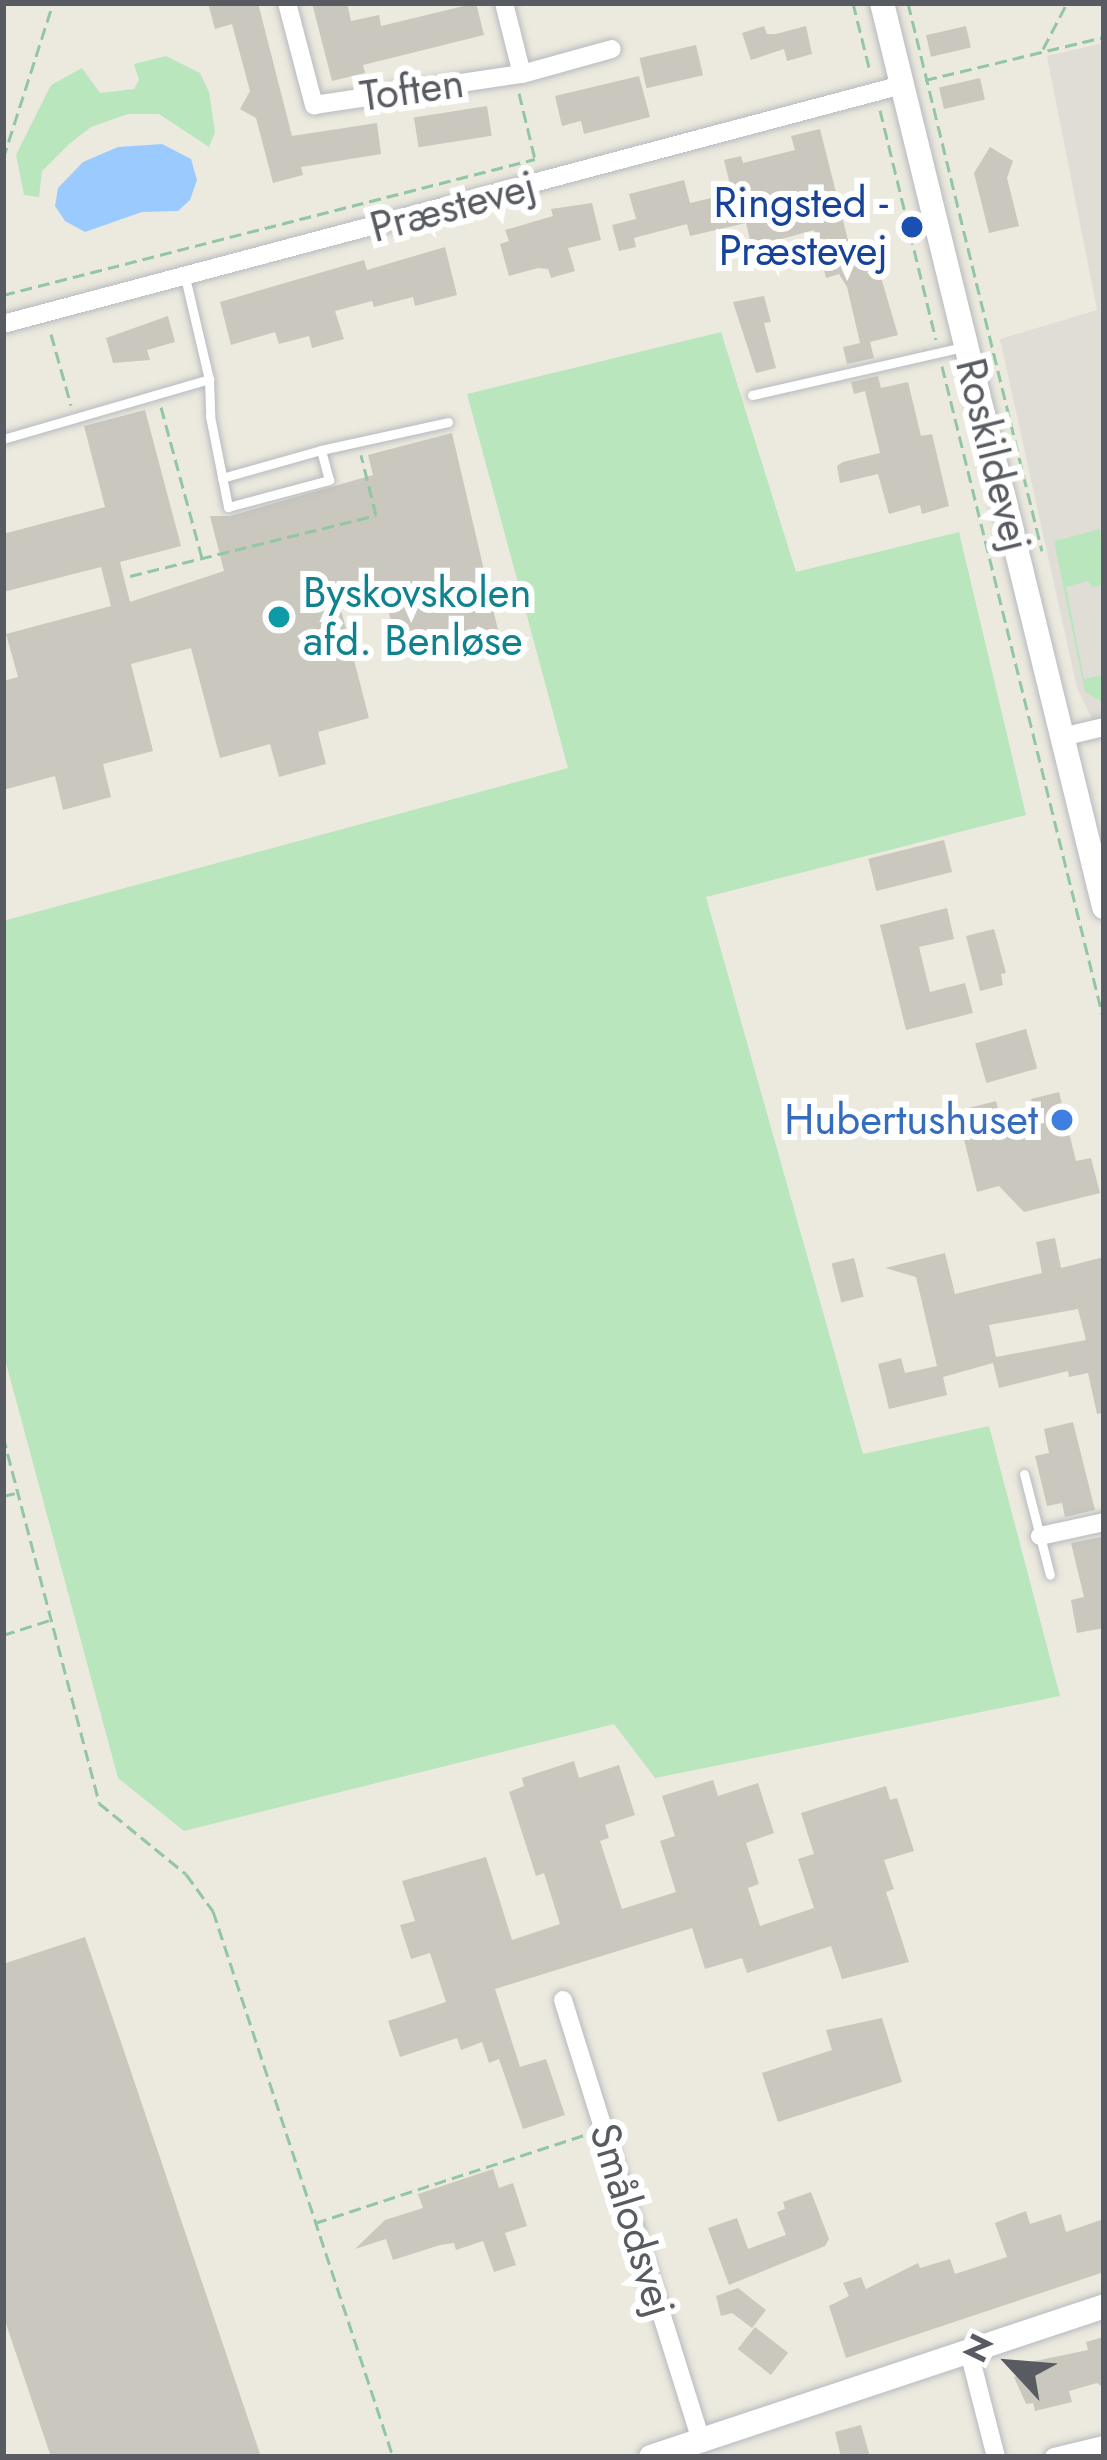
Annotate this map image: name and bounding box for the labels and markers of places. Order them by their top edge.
place label: Ringsted - Præstevej [714,178,888,276]
marker: Ringsted - Præstevej [899,214,925,240]
place label: Byskovskolen afd. Benløse [303,568,532,666]
marker: Byskovskolen afd. Benløse [266,604,292,630]
place label: Hubertushuset [784,1095,1038,1145]
marker: Hubertushuset [1049,1107,1075,1133]

